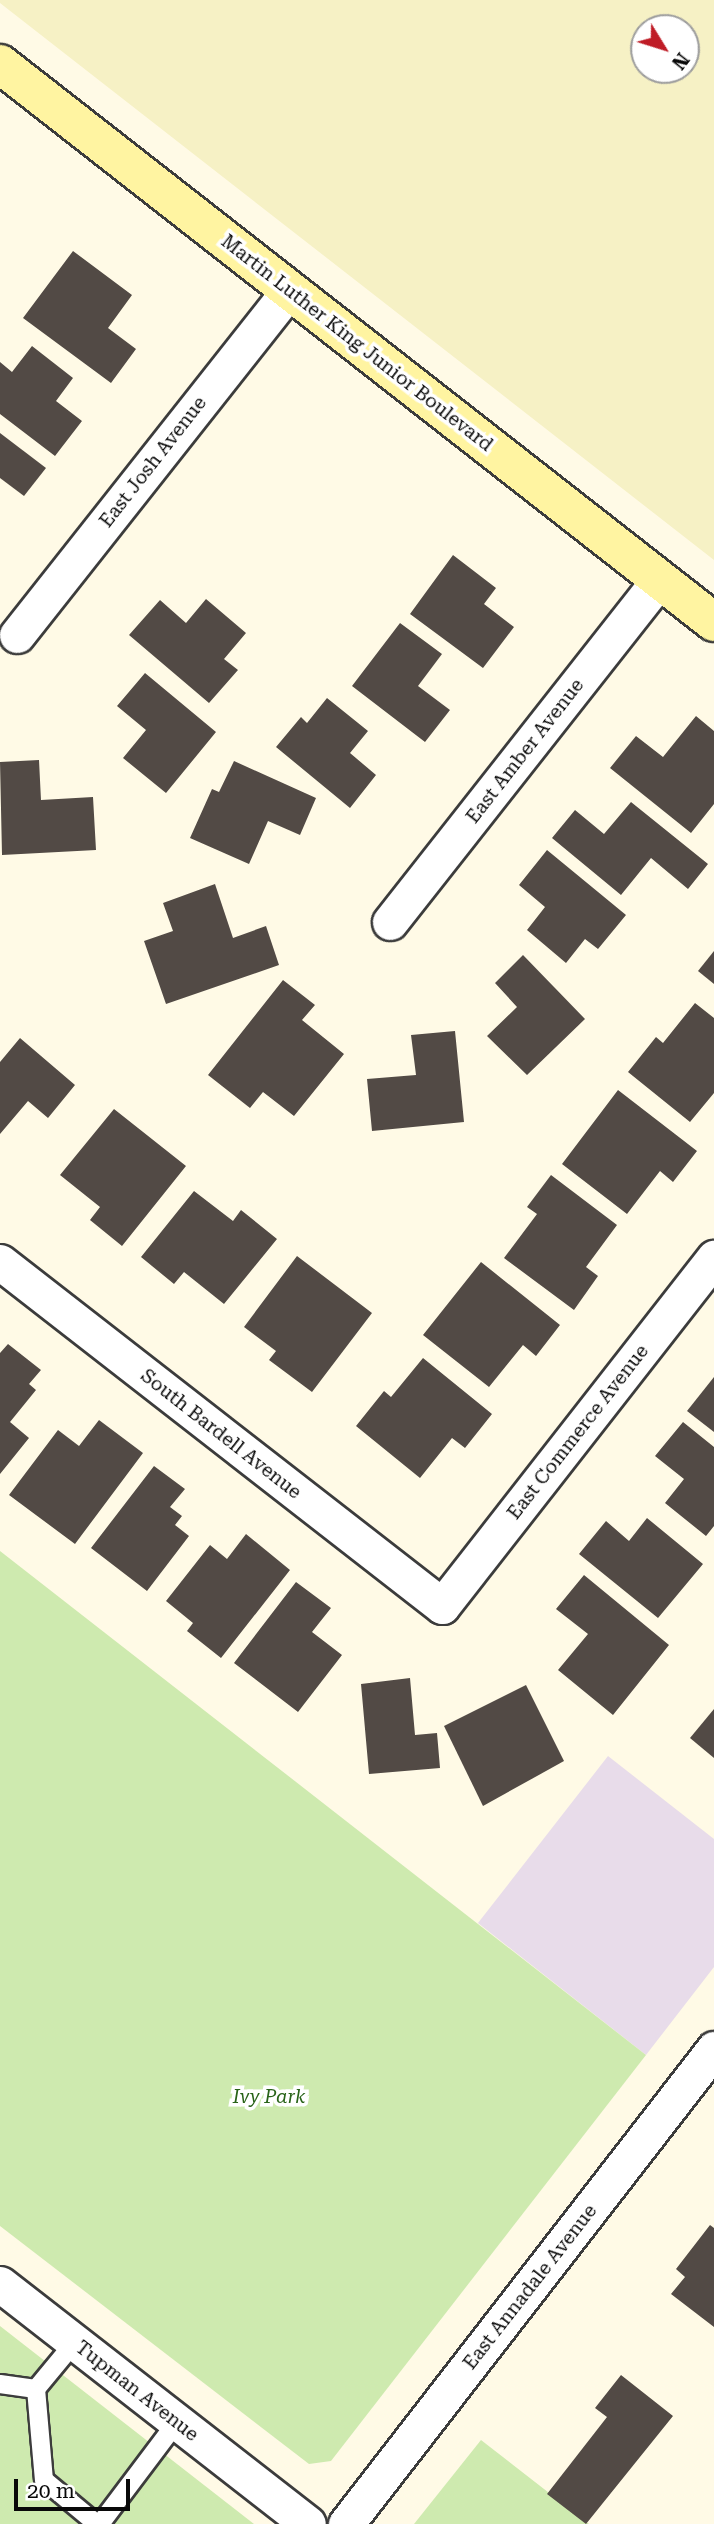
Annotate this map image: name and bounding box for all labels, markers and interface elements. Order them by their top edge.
north arrow [630,14,700,84]
text: N [667,48,694,74]
street label: Martin Luther King Junior Boulevard [217,230,497,456]
street label: East Josh Avenue [95,392,211,532]
street label: East Amber Avenue [461,674,589,828]
street label: East Commerce Avenue [503,1340,653,1524]
street label: South Bardell Avenue [136,1364,306,1504]
park label: Ivy Park [233,2086,305,2108]
street label: East Annadale Avenue [458,2200,602,2374]
street label: Tupman Avenue [71,2336,203,2446]
scale bar [18,2464,133,2508]
text: 20 m [27,2479,75,2503]

